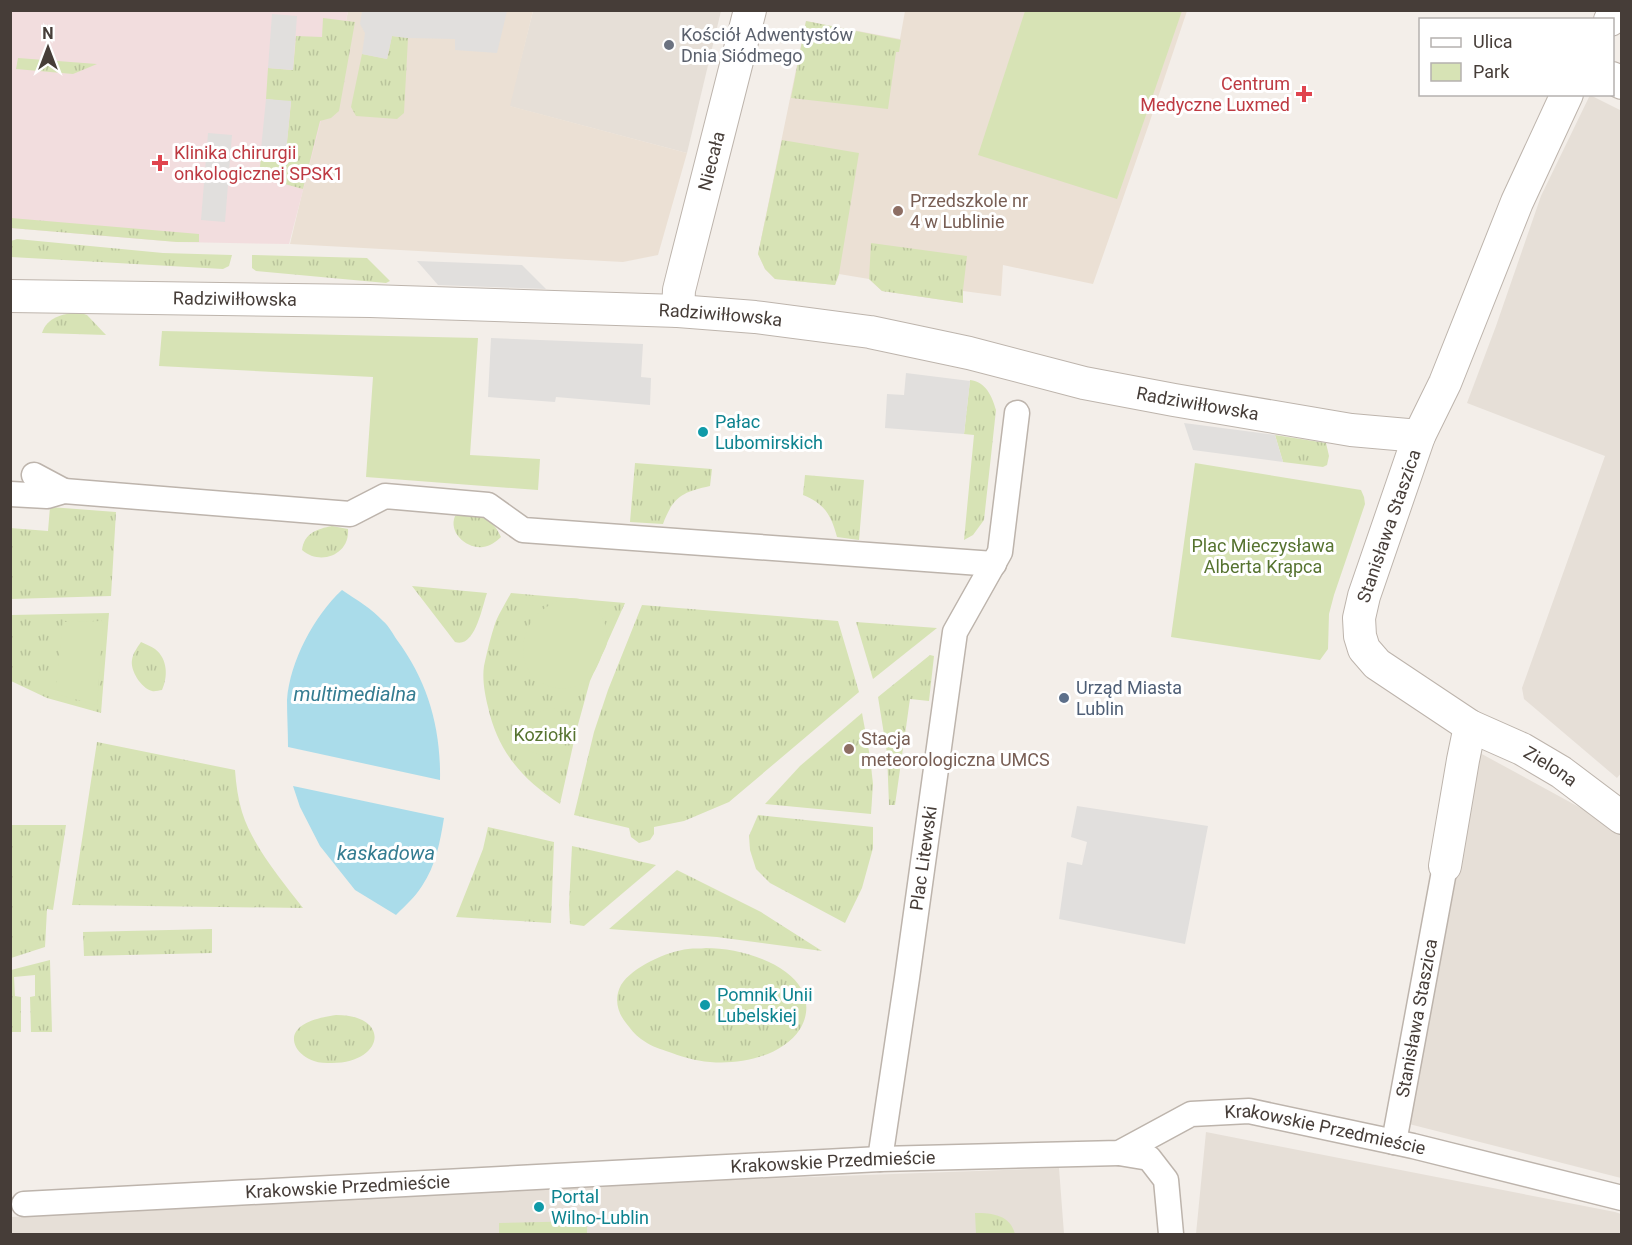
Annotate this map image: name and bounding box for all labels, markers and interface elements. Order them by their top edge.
north arrow [18,18,78,78]
legend [1419,18,1614,96]
text: N [42,24,54,43]
place label: Kościół Adwentystów Dnia Siódmego [681,24,854,66]
text: Ulica [1473,31,1513,52]
marker: Kościół Adwentystów Dnia Siódmego [662,38,676,52]
text: Park [1473,61,1510,82]
place label: Centrum Medyczne Luxmed [1140,73,1290,115]
marker: Centrum Medyczne Luxmed [1295,85,1313,103]
street label: Niecała [693,129,729,193]
place label: Klinika chirurgii onkologicznej SPSK1 [174,142,343,184]
marker: Klinika chirurgii onkologicznej SPSK1 [151,154,169,172]
place label: Przedszkole nr 4 w Lublinie [910,190,1028,232]
marker: Przedszkole nr 4 w Lublinie [891,204,905,218]
street label: Radziwiłłowska [173,287,297,310]
street label: Radziwiłłowska [658,299,784,330]
street label: Radziwiłłowska [1135,382,1261,424]
place label: Pałac Lubomirskich [715,411,823,453]
marker: Pałac Lubomirskich [696,425,710,439]
street label: Stanisława Staszica [1352,446,1425,605]
park label: Plac Mieczysława Alberta Krąpca [1191,535,1335,577]
place label: Urząd Miasta Lublin [1076,677,1182,719]
water label: multimedialna [294,682,416,706]
marker: Urząd Miasta Lublin [1057,691,1071,705]
park label: Koziołki [513,724,577,745]
place label: Stacja meteorologiczna UMCS [861,728,1050,770]
street label: Zielona [1520,741,1582,791]
marker: Stacja meteorologiczna UMCS [842,742,856,756]
street label: Plac Litewski [905,804,941,912]
water label: kaskadowa [337,841,435,865]
street label: Stanisława Staszica [1391,937,1441,1099]
place label: Pomnik Unii Lubelskiej [717,984,813,1026]
marker: Pomnik Unii Lubelskiej [698,998,712,1012]
street label: Krakowskie Przedmieście [1224,1100,1428,1159]
street label: Krakowskie Przedmieście [730,1147,936,1177]
street label: Krakowskie Przedmieście [245,1171,450,1202]
place label: Portal Wilno-Lublin [551,1186,649,1228]
marker: Portal Wilno-Lublin [532,1200,546,1214]

